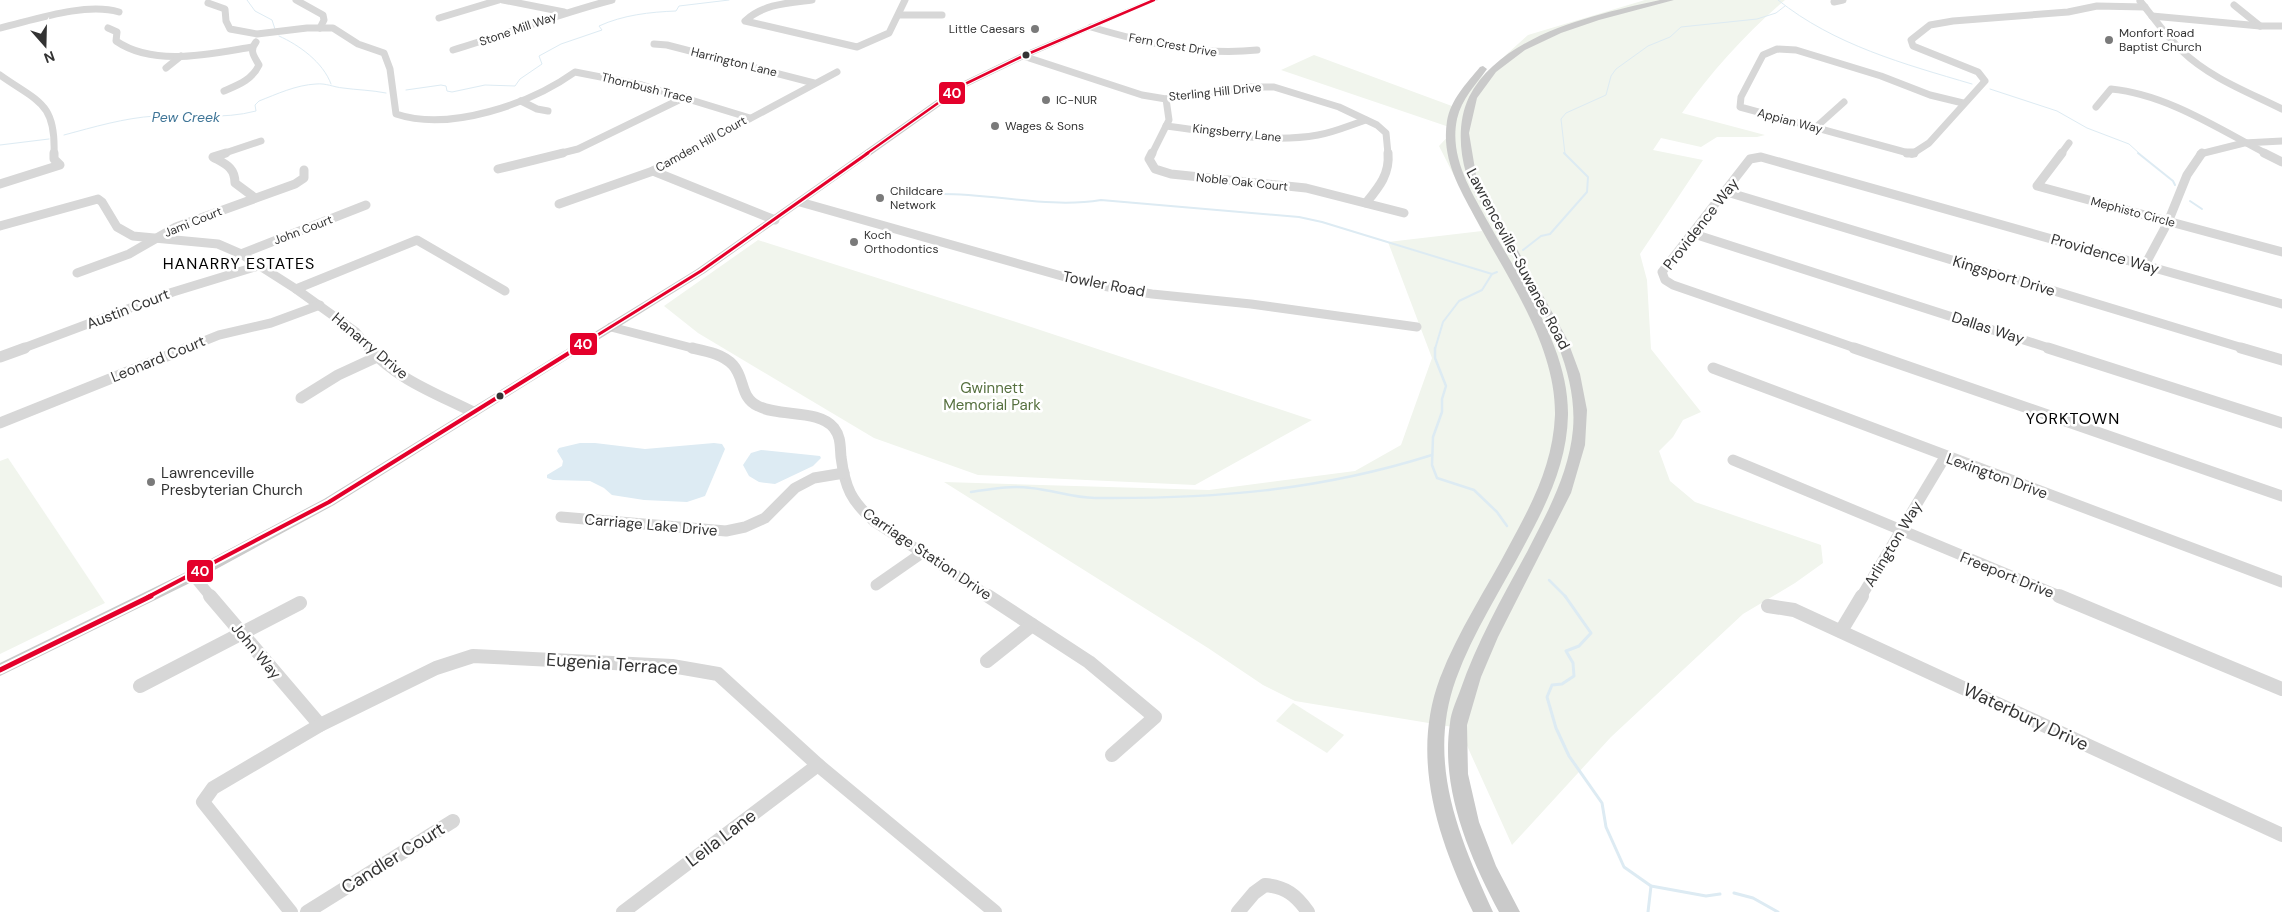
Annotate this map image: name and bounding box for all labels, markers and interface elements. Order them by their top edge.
street label: Stone Mill Way [477,8,559,50]
north arrow [20,20,70,70]
place label: Little Caesars [949,21,1025,37]
marker: Little Caesars [1029,23,1041,35]
place label: Monfort Road Baptist Church [2119,25,2202,55]
street label: Fern Crest Drive [1128,29,1218,61]
marker: Monfort Road Baptist Church [2103,34,2115,46]
street label: Harrington Lane [689,44,779,80]
text: N [42,47,57,67]
unlabelled marker [1021,50,1031,60]
street label: Thornbush Trace [600,69,694,107]
street label: Sterling Hill Drive [1168,79,1262,105]
line badge: 40 [938,81,966,105]
text: 40 [943,84,962,102]
place label: IC-NUR [1056,92,1097,108]
marker: IC-NUR [1040,94,1052,106]
street label: Appian Way [1756,105,1825,137]
water label: Pew Creek [152,108,221,126]
street label: Camden Hill Court [653,112,750,176]
place label: Wages & Sons [1005,118,1084,134]
marker: Wages & Sons [989,120,1001,132]
street label: Kingsberry Lane [1192,120,1282,146]
street label: Lawrenceville-Suwanee Road [1462,165,1574,353]
street label: Noble Oak Court [1195,169,1289,195]
street label: Providence Way [1659,173,1744,274]
place label: Childcare Network [890,183,943,213]
marker: Childcare Network [874,192,886,204]
street label: Mephisto Circle [2089,193,2177,231]
street label: Jami Court [162,203,225,241]
street label: John Court [271,211,335,249]
place label: Koch Orthodontics [864,227,938,257]
street label: Providence Way [2049,229,2162,279]
marker: Koch Orthodontics [848,236,860,248]
street label: Kingsport Drive [1950,251,2058,301]
district label: HANARRY ESTATES [163,253,315,274]
street label: Towler Road [1061,266,1147,302]
street label: Austin Court [84,284,172,334]
street label: Dallas Way [1949,307,2027,349]
street label: Hanarry Drive [328,308,412,384]
street label: Leonard Court [108,331,208,387]
line badge: 40 [569,332,598,356]
text: 40 [574,335,593,353]
park label: Gwinnett Memorial Park [943,378,1041,415]
unlabelled marker [495,391,505,401]
district label: YORKTOWN [2026,408,2120,429]
street label: Lexington Drive [1944,448,2050,504]
place label: Lawrenceville Presbyterian Church [161,463,303,500]
marker: Lawrenceville Presbyterian Church [145,476,157,488]
street label: Arlington Way [1860,497,1927,591]
street label: Carriage Station Drive [859,503,995,605]
street label: Carriage Lake Drive [584,509,718,541]
street label: Freeport Drive [1957,547,2057,603]
line badge: 40 [186,559,214,583]
text: 40 [191,562,210,580]
street label: John Way [227,619,286,684]
street label: Eugenia Terrace [545,647,679,681]
street label: Waterbury Drive [1960,678,2092,756]
street label: Leila Lane [681,804,761,872]
street label: Candler Court [337,817,449,899]

